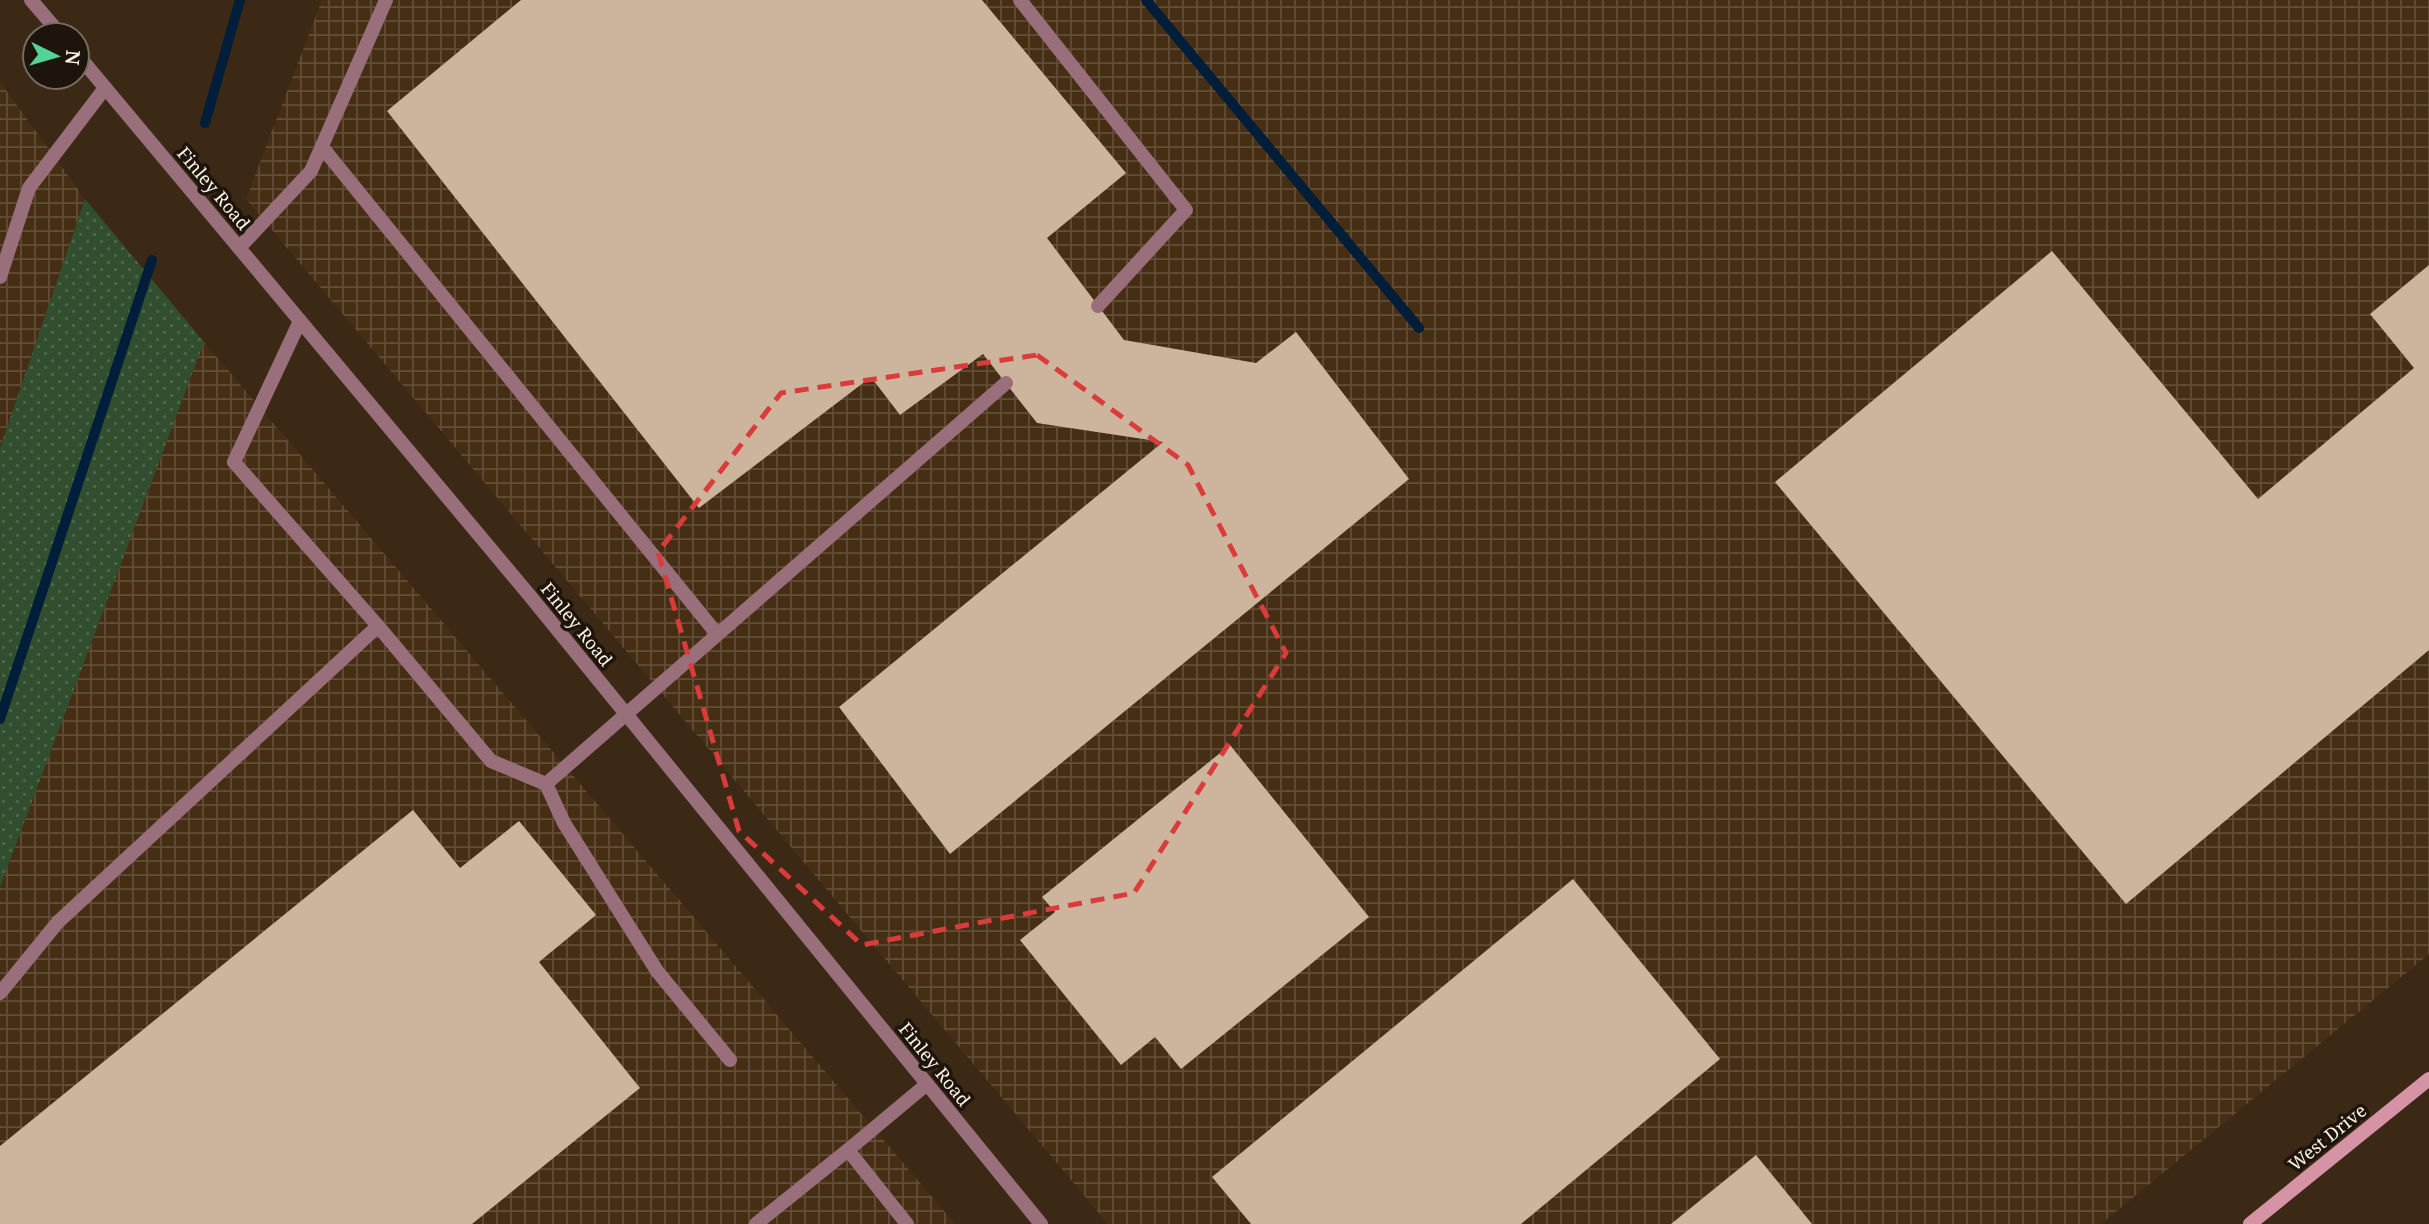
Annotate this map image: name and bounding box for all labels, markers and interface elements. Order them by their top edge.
north arrow [21,21,91,91]
text: N [59,49,87,66]
street label: Finley Road [172,141,256,235]
street label: Finley Road [536,577,618,671]
street label: Finley Road [894,1017,976,1111]
street label: West Drive [2283,1098,2371,1176]

